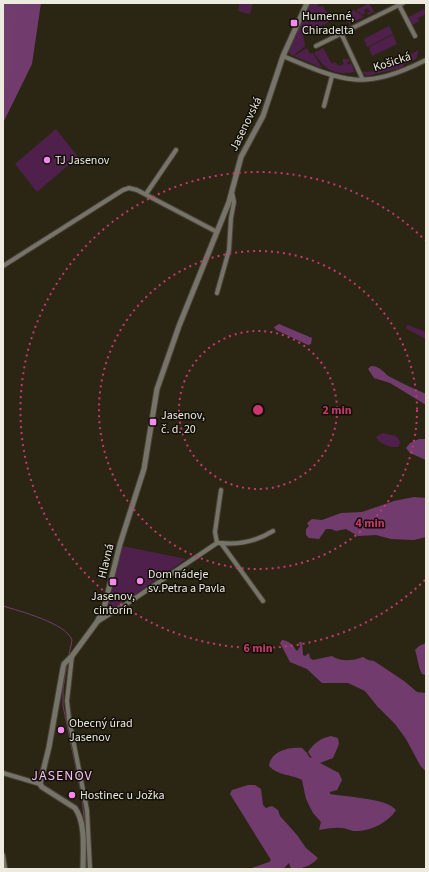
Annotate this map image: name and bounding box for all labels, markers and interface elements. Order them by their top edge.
place label: Humenné, Chiradelta [302,8,354,39]
marker: Humenné, Chiradelta [289,18,299,28]
street label: Košická [371,48,413,76]
street label: Jasenovská [226,94,266,154]
place label: TJ Jasenov [55,152,110,169]
marker: TJ Jasenov [42,155,52,165]
text: 2 min [322,402,352,419]
centre of rings [251,403,265,417]
place label: Jasenov, č. d. 20 [161,407,205,438]
marker: Jasenov, č. d. 20 [148,417,158,427]
text: 4 min [355,515,385,532]
street label: Hlavná [93,542,119,580]
place label: Dom nádeje sv.Petra a Pavla [148,566,225,597]
marker: Dom nádeje sv.Petra a Pavla [135,576,145,586]
marker: Jasenov, cintorín [108,577,118,587]
place label: Jasenov, cintorín [91,588,135,619]
text: 6 min [243,640,273,657]
place label: Obecný úrad Jasenov [69,715,133,746]
marker: Obecný úrad Jasenov [56,725,66,735]
district label: JASENOV [31,766,93,786]
place label: Hostinec u Jožka [80,787,165,804]
marker: Hostinec u Jožka [67,790,77,800]

